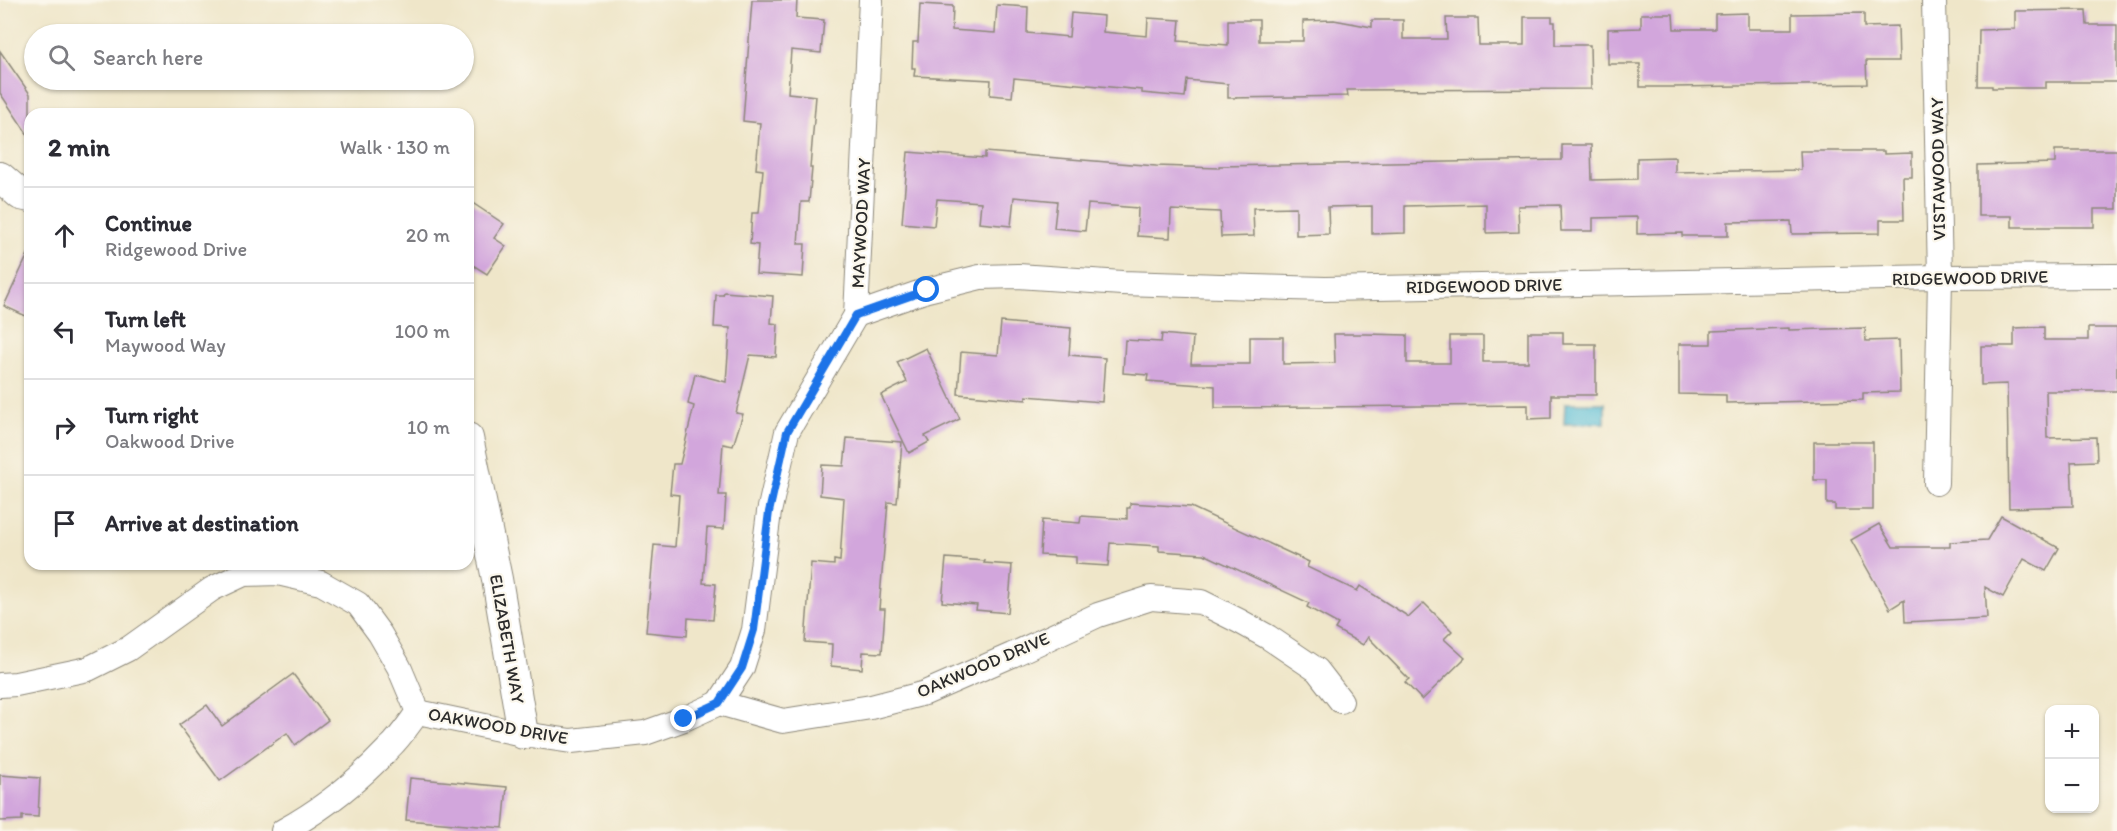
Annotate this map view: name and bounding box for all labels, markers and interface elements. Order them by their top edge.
search box [24,24,474,90]
icon: search [45,41,78,74]
text: Search here [93,44,203,71]
street label: VISTAWOOD WAY [1926,97,1950,241]
text: 2 min [48,131,110,163]
text: Walk · 130 m [340,135,450,159]
street label: MAYWOOD WAY [847,157,875,289]
text: Continue [105,210,192,237]
icon: ahead [48,219,81,252]
text: 20 m [406,223,450,247]
text: Ridgewood Drive [105,237,247,261]
street label: RIDGEWOOD DRIVE [1892,266,2048,290]
street label: RIDGEWOOD DRIVE [1406,274,1562,298]
route start [913,276,939,302]
text: Turn left [105,306,186,333]
icon: left [48,315,81,348]
text: 100 m [395,319,450,343]
text: Maywood Way [105,333,226,357]
text: Turn right [105,402,199,429]
icon: right [48,411,81,444]
text: 10 m [407,415,450,439]
text: Oakwood Drive [105,429,234,453]
icon: arrive [48,507,81,540]
text: Arrive at destination [105,510,299,537]
street label: ELIZABETH WAY [485,573,529,706]
street label: OAKWOOD DRIVE [913,627,1053,703]
street label: OAKWOOD DRIVE [426,703,570,749]
route end [670,705,696,731]
map controls [2045,705,2099,813]
button: + [2045,705,2099,759]
button: − [2045,759,2099,813]

